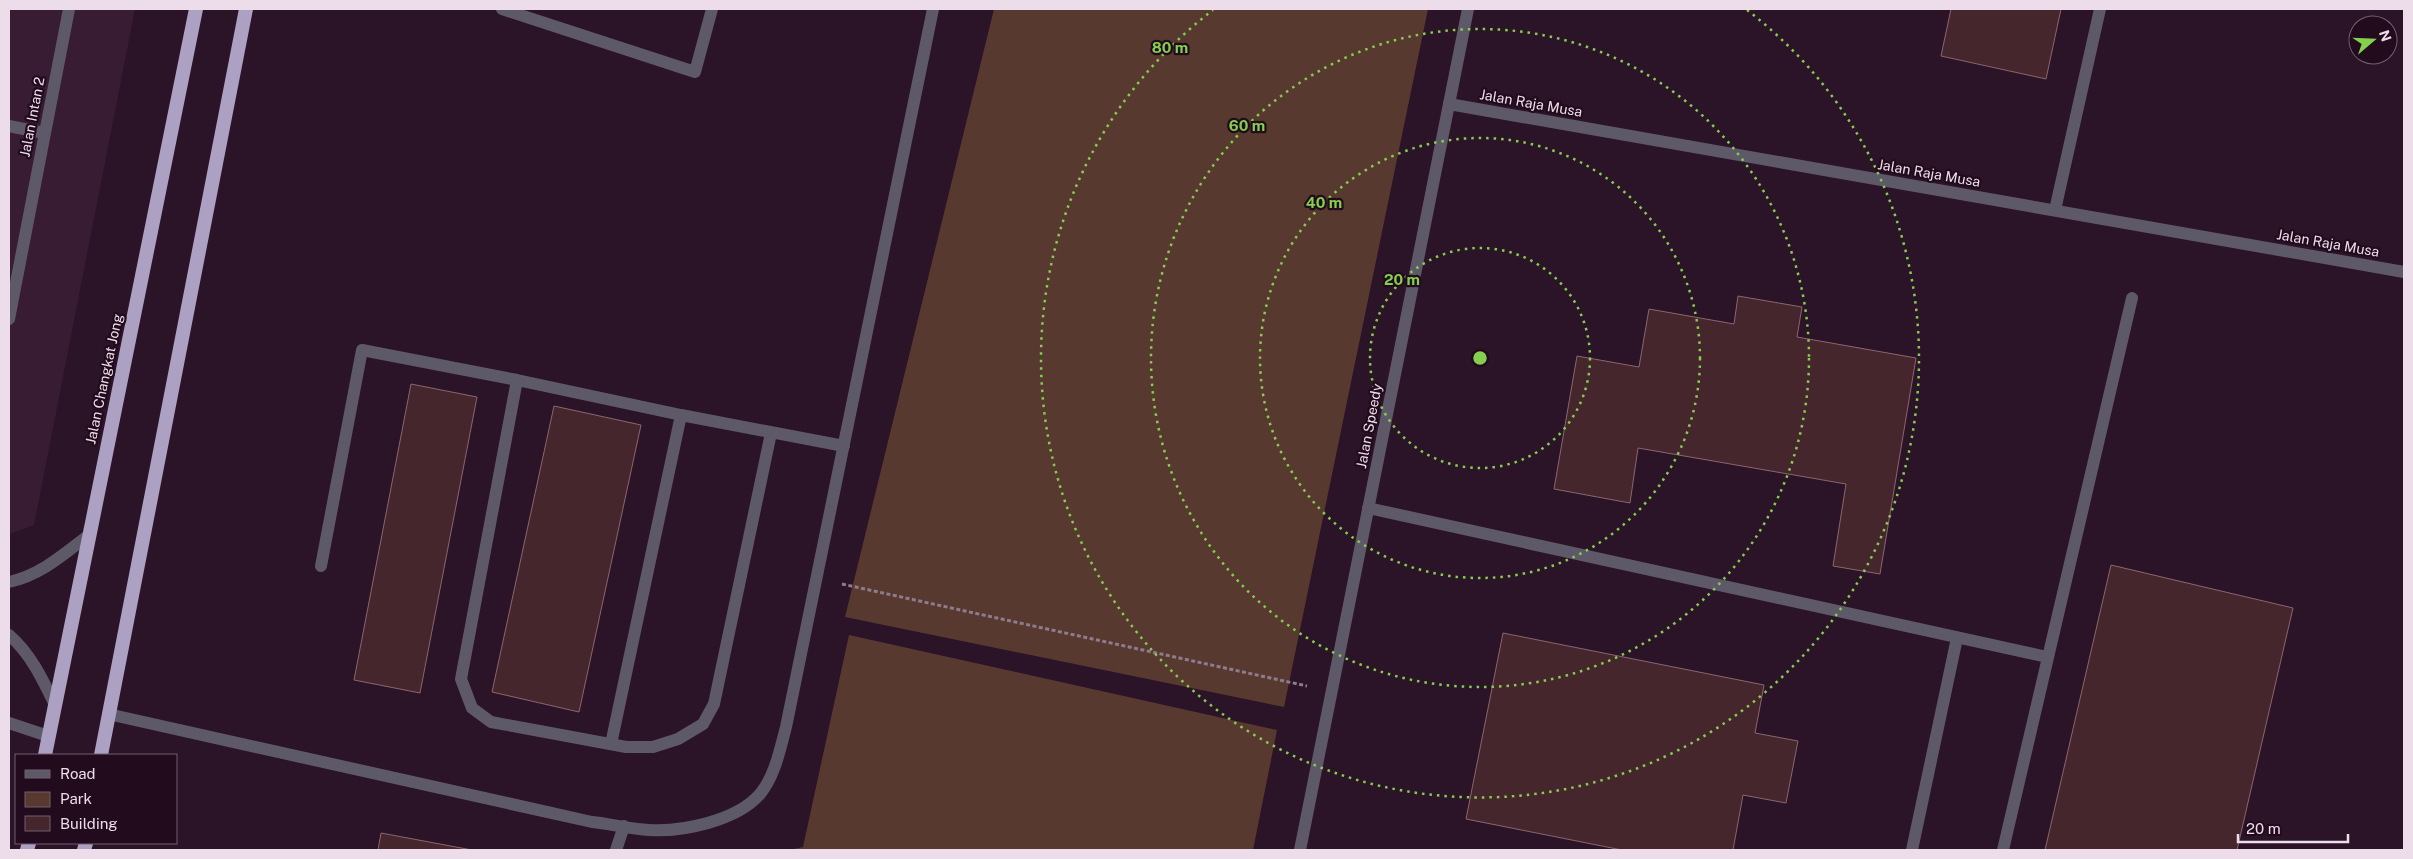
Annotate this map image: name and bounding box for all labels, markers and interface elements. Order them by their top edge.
north arrow [2348,15,2398,65]
text: N [2376,28,2395,44]
text: 80 m [1152,39,1188,56]
street label: Jalan Intan 2 [16,76,48,158]
street label: Jalan Raja Musa [1478,86,1584,120]
text: 60 m [1229,117,1265,134]
street label: Jalan Raja Musa [1876,156,1982,190]
text: 40 m [1306,194,1342,211]
street label: Jalan Raja Musa [2275,226,2381,260]
text: 20 m [1384,271,1420,288]
street label: Jalan Changkat Jong [82,312,126,446]
centre of rings [1471,349,1489,367]
street label: Jalan Speedy [1353,382,1385,470]
legend [15,754,178,844]
text: Road [60,765,96,782]
text: Park [60,790,92,807]
scale bar [2238,812,2348,844]
text: Building [60,815,118,832]
text: 20 m [2246,820,2281,837]

